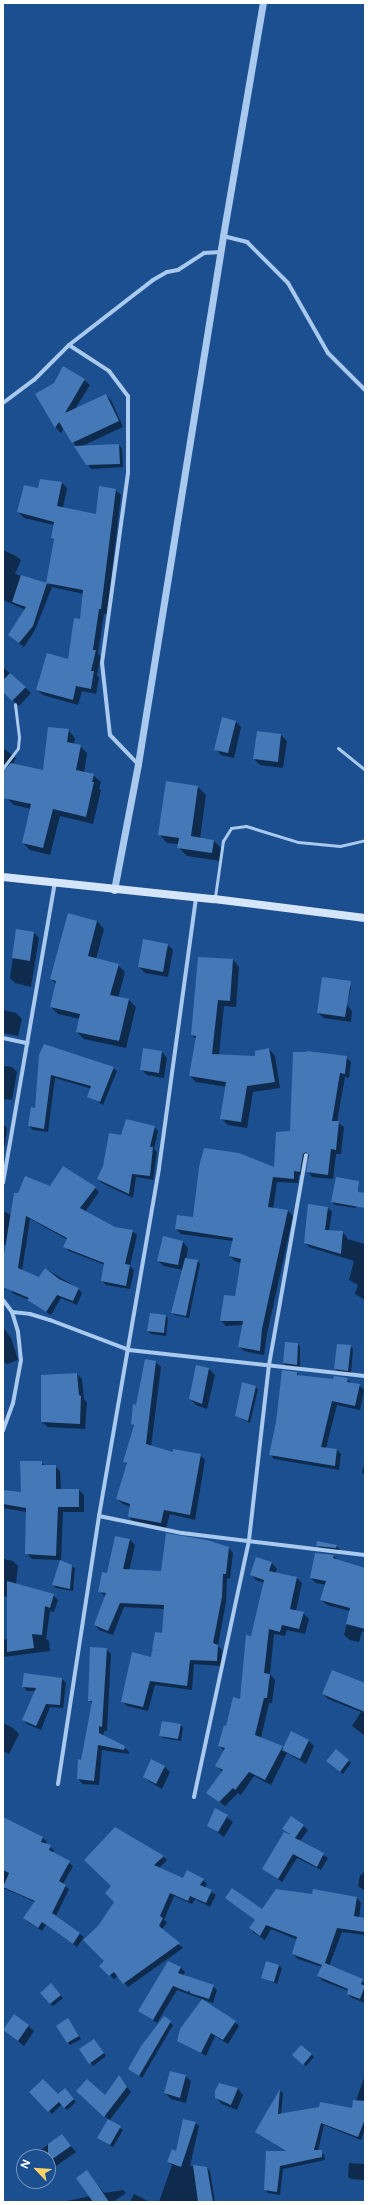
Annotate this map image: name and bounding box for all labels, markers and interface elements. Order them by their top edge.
north arrow [16,2149,56,2189]
text: N [18,2158,33,2171]

